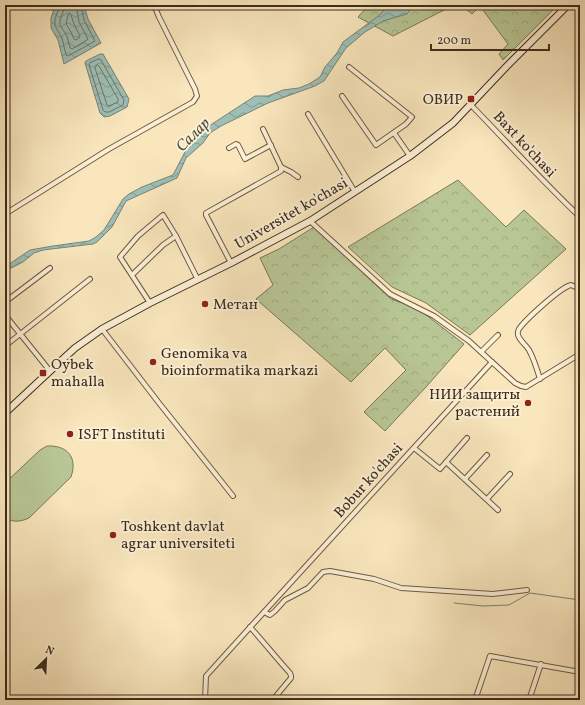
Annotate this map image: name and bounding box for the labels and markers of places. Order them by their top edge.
place label: ОВИР [423,90,463,111]
marker: ОВИР [466,94,476,104]
place label: Метан [213,295,258,316]
marker: Метан [200,299,210,309]
place label: Genomika va bioinformatika markazi [161,344,318,382]
place label: Oybek mahalla [51,355,105,393]
marker: Genomika va bioinformatika markazi [148,357,158,367]
marker: Oybek mahalla [38,368,48,378]
place label: НИИ защиты растений [429,385,520,423]
marker: НИИ защиты растений [523,398,533,408]
place label: ISFT Instituti [78,425,165,446]
marker: ISFT Instituti [65,429,75,439]
place label: Toshkent davlat agrar universiteti [121,517,235,555]
marker: Toshkent davlat agrar universiteti [108,530,118,540]

